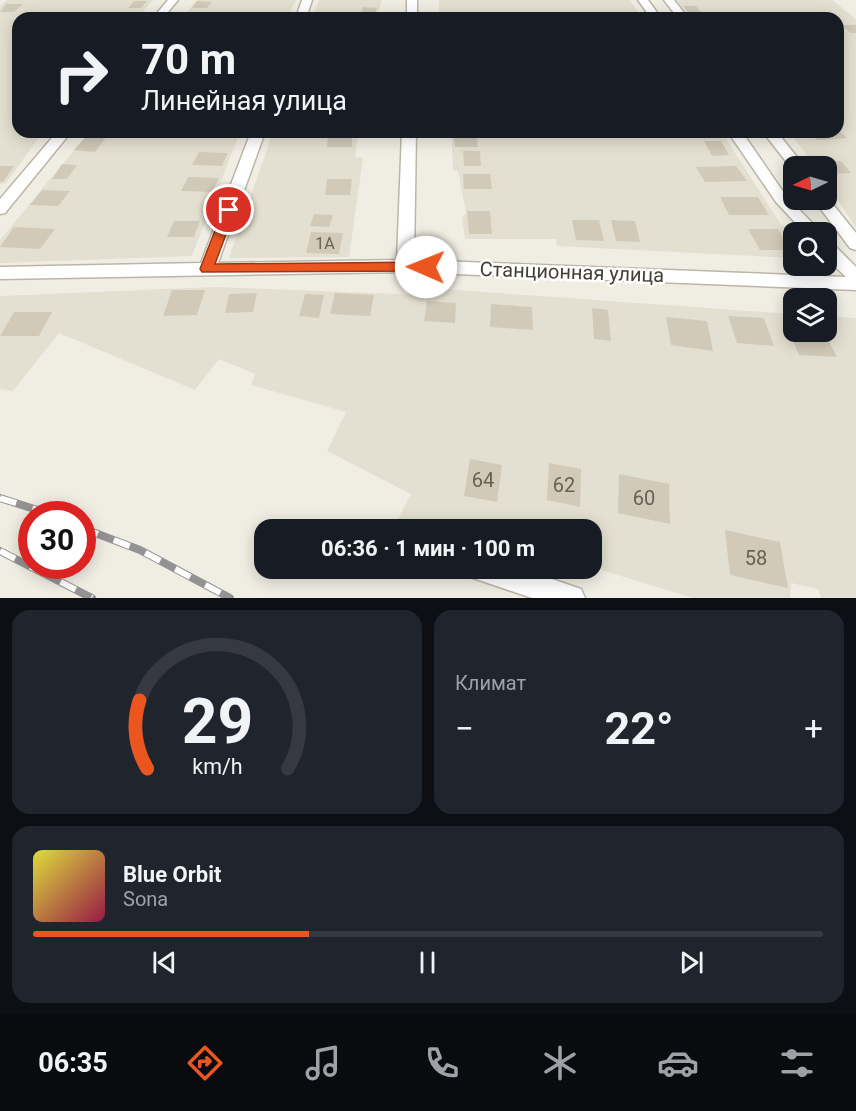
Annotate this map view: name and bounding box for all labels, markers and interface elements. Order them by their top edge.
text: 70 m [141,35,236,84]
icon: right [42,36,120,114]
text: Линейная улица [141,85,347,117]
north arrow [783,156,837,210]
map controls [783,156,837,342]
pin [203,184,254,235]
icon: arrive [212,193,245,226]
button: search [783,222,837,276]
house number: 1А [315,234,335,253]
position arrow [394,235,458,299]
street label: Станционная улица [479,257,665,287]
button: layers [783,288,837,342]
house number: 64 [472,468,494,492]
house number: 62 [553,473,575,497]
house number: 60 [633,486,655,510]
speed limit sign: 30 [18,501,96,579]
text: 06:36 · 1 мин · 100 m [321,536,535,561]
house number: 58 [745,546,767,570]
text: Климат [455,671,526,695]
text: 29 [181,685,253,758]
text: 22° [604,702,674,755]
text: − [455,709,474,748]
text: + [804,709,823,748]
text: km/h [192,754,242,779]
text: Blue Orbit [123,862,221,887]
text: Sona [123,887,168,911]
icon: previous [148,946,181,979]
icon: pause [411,946,444,979]
icon: next [675,946,708,979]
icon: directions [184,1042,226,1084]
icon: music [302,1042,344,1084]
icon: phone [421,1042,463,1084]
icon: climate [539,1042,581,1084]
icon: car [657,1042,699,1084]
icon: filters [776,1042,818,1084]
text: 06:35 [38,1047,108,1079]

